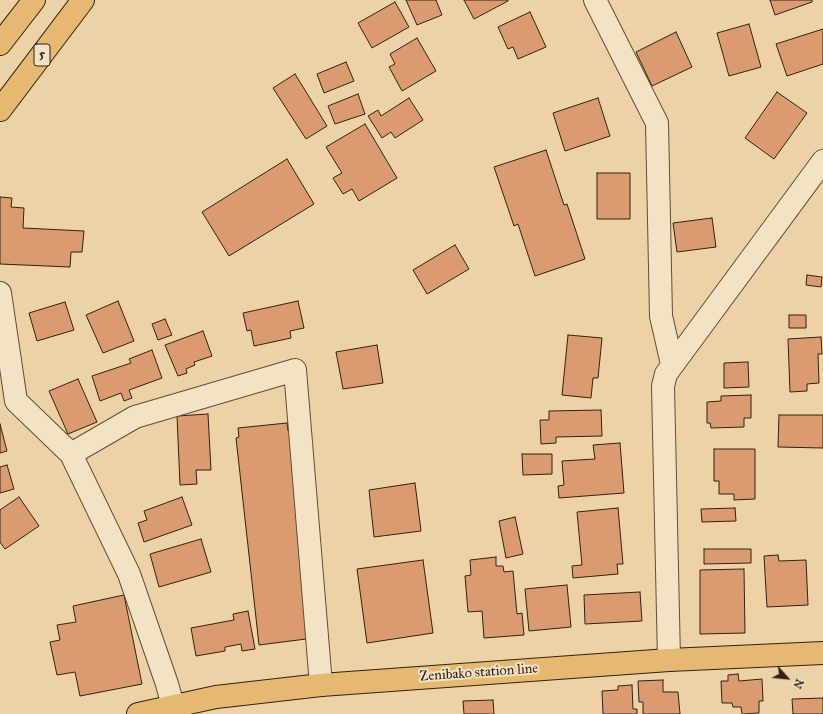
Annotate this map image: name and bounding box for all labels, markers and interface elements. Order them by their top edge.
road number: 5 [34,44,50,66]
north arrow [767,658,807,698]
street label: Zenibako station line [419,660,539,686]
text: N [790,677,806,691]

